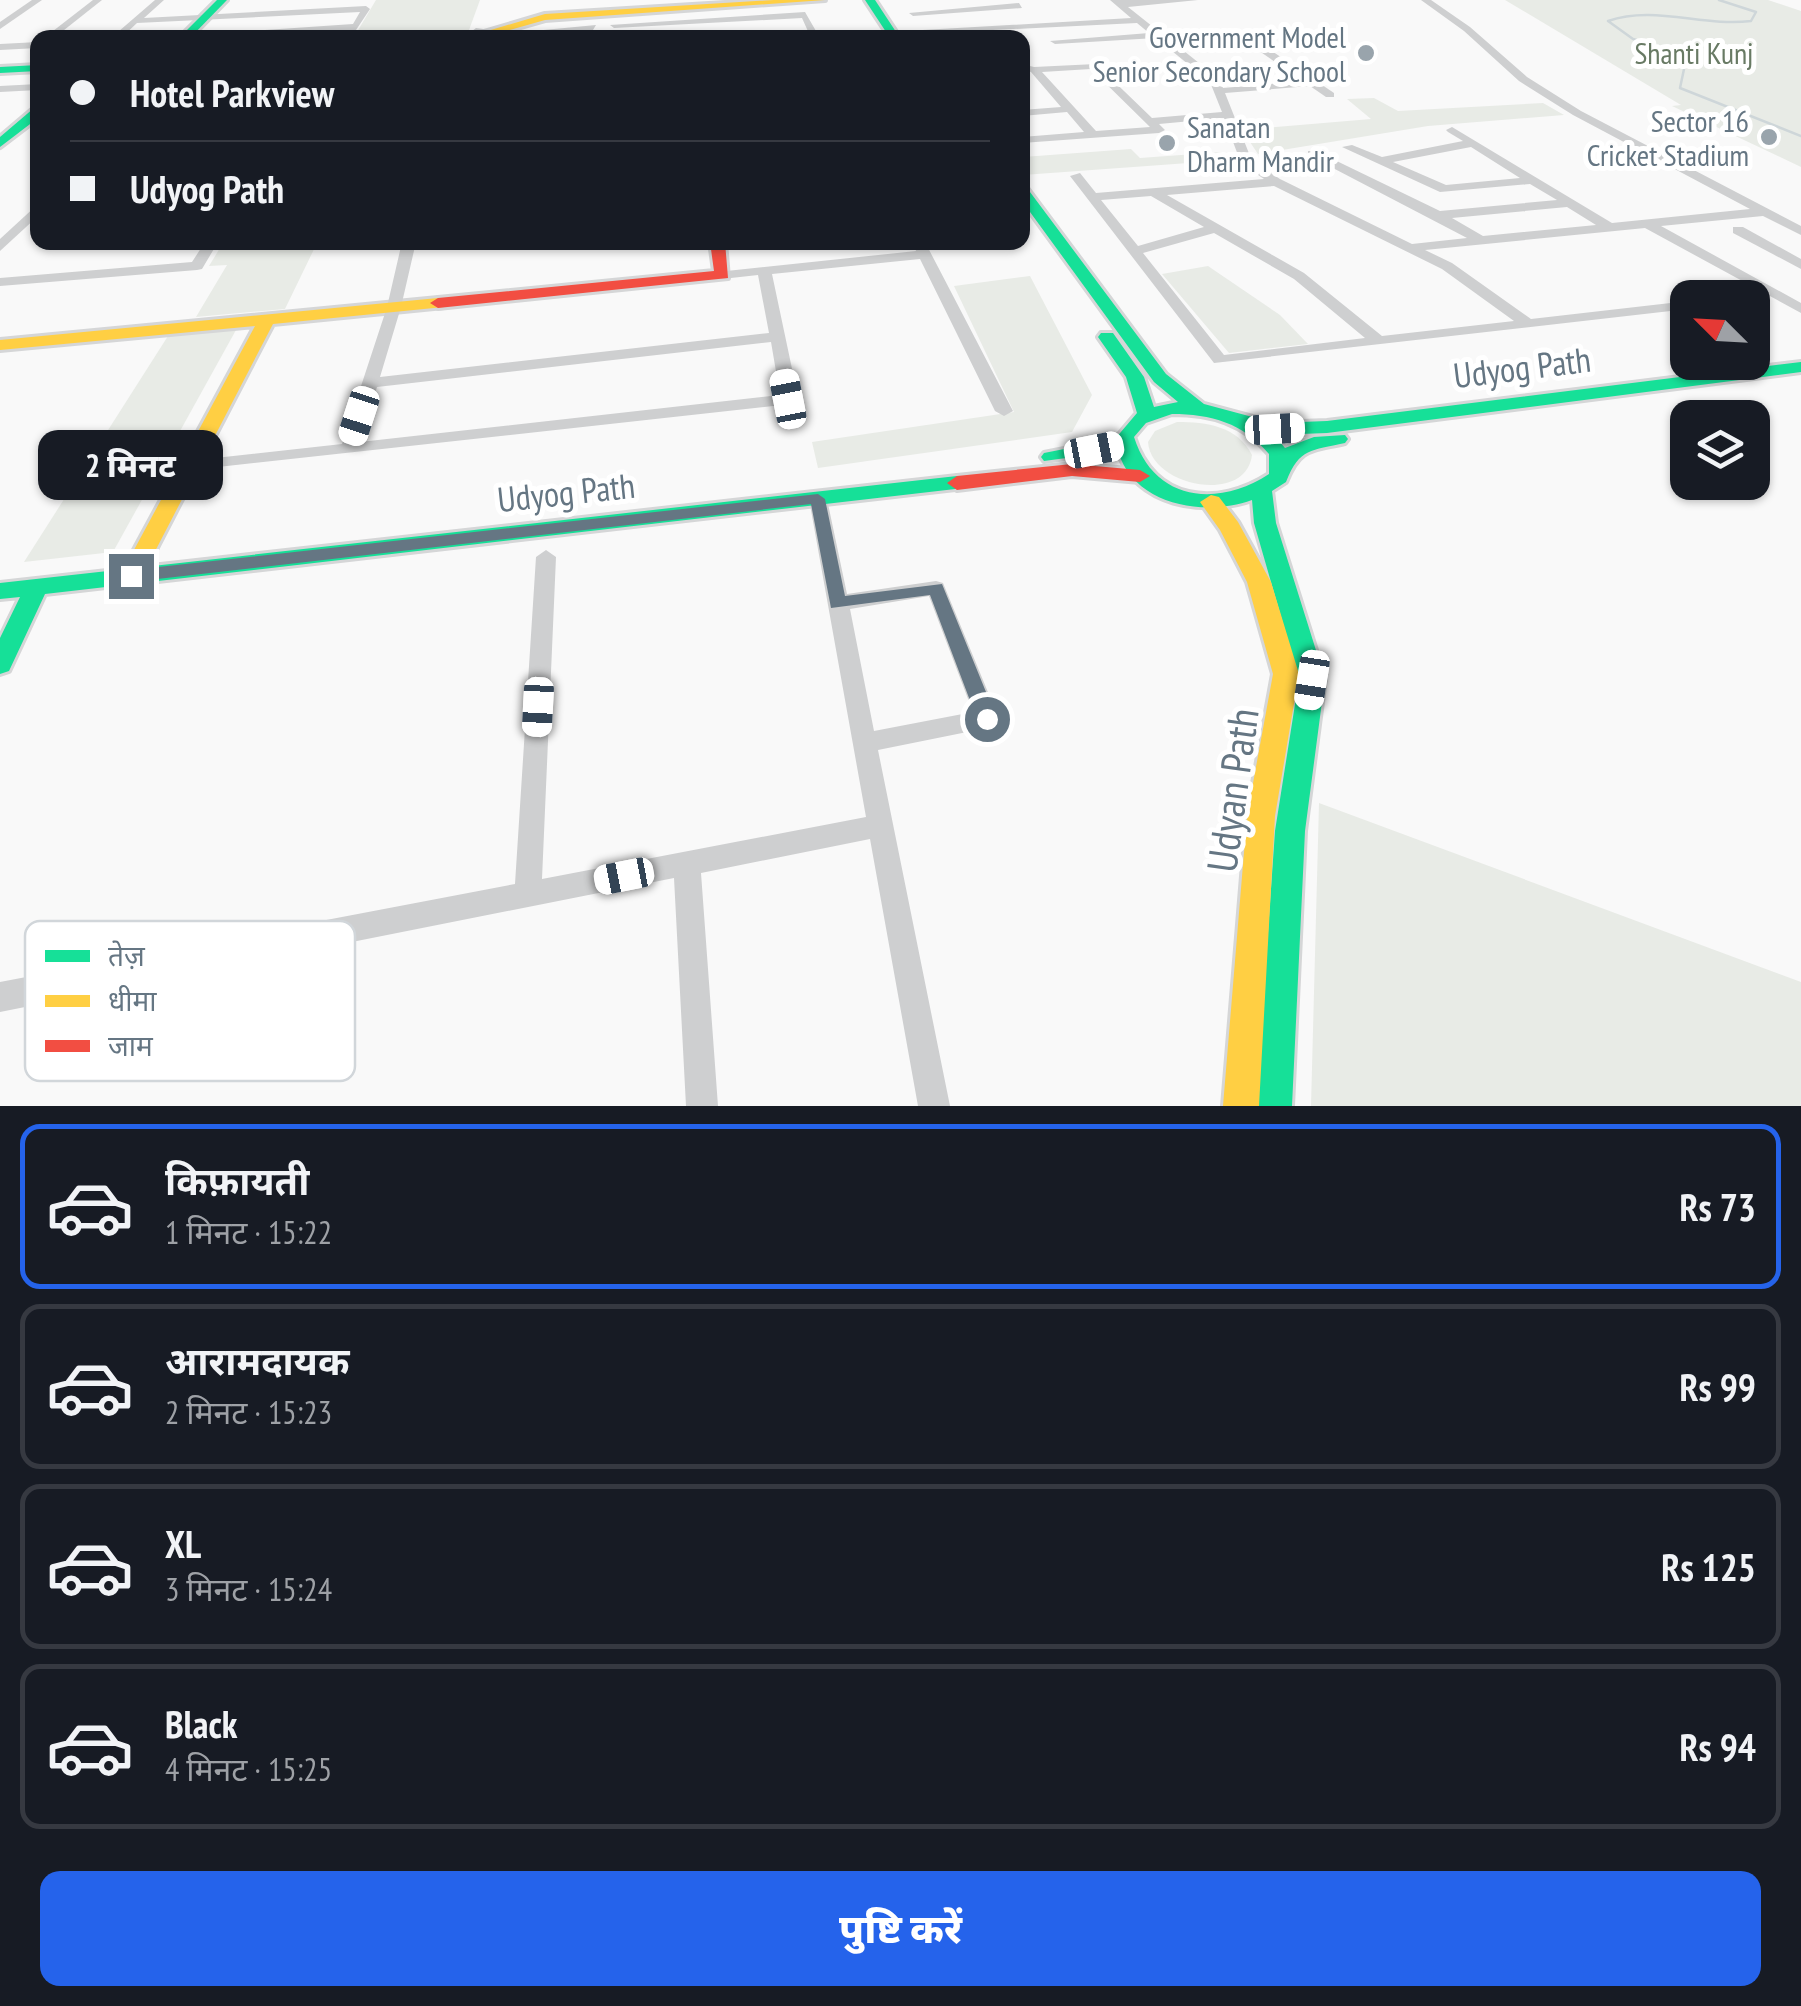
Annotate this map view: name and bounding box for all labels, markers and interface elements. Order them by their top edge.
place label: Government Model Senior Secondary School [1093,17,1346,90]
park label: Shanti Kunj [1634,33,1754,72]
marker: Government Model Senior Secondary School [1355,42,1377,64]
text: Hotel Parkview [130,68,335,117]
place label: Sector 16 Cricket Stadium [1587,101,1749,174]
place label: Sanatan Dharm Mandir [1187,107,1335,180]
marker: Sector 16 Cricket Stadium [1758,126,1780,148]
marker: Sanatan Dharm Mandir [1156,132,1178,154]
text: Udyog Path [130,164,284,213]
north arrow [1670,280,1770,380]
map controls [1670,280,1770,500]
street label: Udyog Path [1451,336,1593,398]
car [768,367,808,431]
car [335,383,383,449]
button: layers [1670,400,1770,500]
car [1244,412,1306,446]
car [1062,430,1126,470]
callout: 2 मिनट [38,431,224,501]
text: 2 मिनट [85,444,176,486]
street label: Udyog Path [495,462,637,522]
route end [109,554,154,599]
car [1292,648,1332,712]
car [521,676,555,738]
route start [965,697,1010,742]
street label: Udyan Path [1193,705,1271,875]
car [592,856,656,896]
legend [25,921,355,1081]
text: तेज़ [108,937,146,974]
text: धीमा [108,982,157,1019]
text: जाम [108,1027,154,1064]
text: किफ़ायती [165,1156,309,1205]
icon: car [45,1162,135,1252]
text: Rs 73 [1679,1182,1756,1231]
text: 1 मिनट · 15:22 [165,1211,332,1253]
text: आरामदायक [165,1336,349,1385]
icon: car [45,1342,135,1432]
text: Rs 99 [1679,1362,1756,1411]
text: 2 मिनट · 15:23 [165,1391,332,1433]
text: XL [165,1519,201,1568]
icon: car [45,1522,135,1612]
text: Rs 125 [1661,1542,1756,1591]
text: 3 मिनट · 15:24 [165,1568,332,1610]
text: Black [165,1699,238,1748]
icon: car [45,1702,135,1792]
text: Rs 94 [1679,1722,1756,1771]
text: 4 मिनट · 15:25 [165,1748,332,1790]
button: पुष्टि करें [40,1871,1761,1986]

